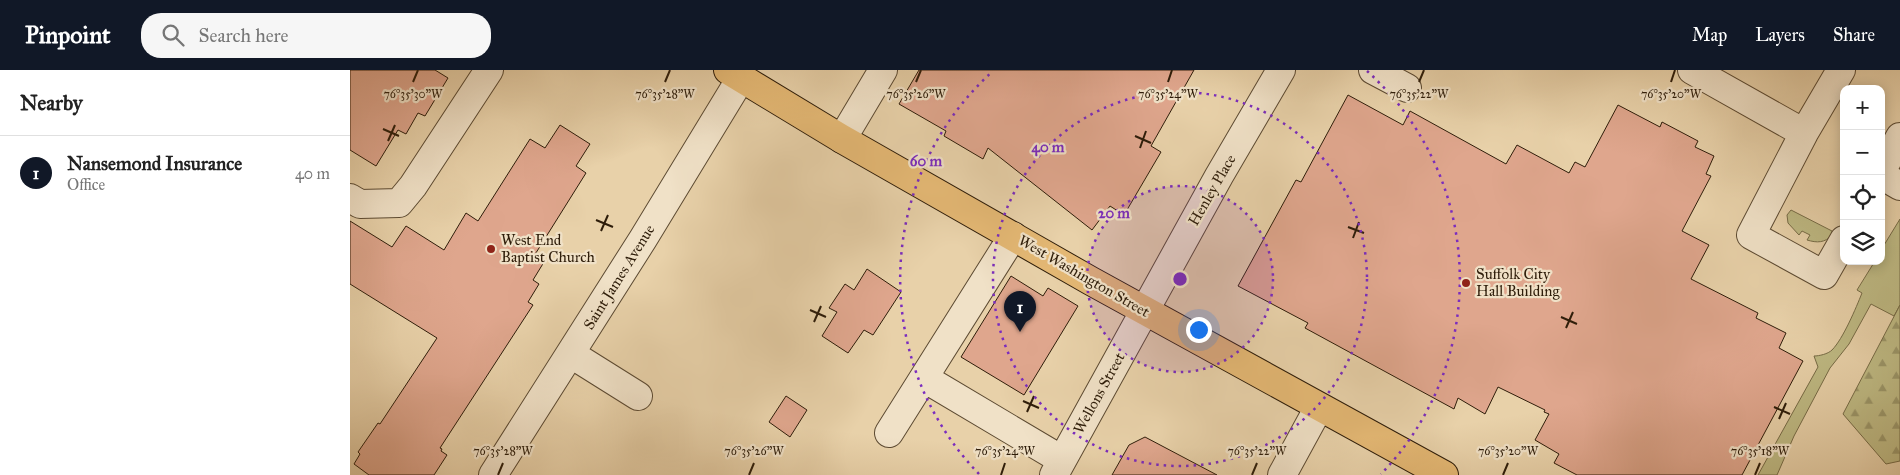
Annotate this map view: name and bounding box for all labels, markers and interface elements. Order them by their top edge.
search box [141,13,491,58]
text: Pinpoint [25,20,111,50]
icon: search [159,21,187,49]
text: Search here [199,24,289,47]
text: Map [1692,24,1727,46]
text: Layers [1755,24,1805,46]
text: Share [1833,24,1875,46]
map controls [1840,85,1885,265]
button: + [1840,85,1885,130]
text: 76°35'30"W [384,87,443,101]
text: 76°35'28"W [635,87,695,101]
text: 76°35'26"W [886,87,946,101]
text: 76°35'24"W [1138,87,1199,101]
text: 76°35'22"W [1390,87,1449,101]
text: 76°35'20"W [1641,87,1702,101]
text: Nearby [20,90,83,116]
button: − [1840,130,1885,175]
text: 40 m [1032,138,1065,157]
street label: Henley Place [1184,151,1240,229]
text: Nansemond Insurance [67,152,242,175]
text: 60 m [910,152,943,170]
text: 1 [33,164,39,183]
text: 40 m [295,164,330,183]
text: Office [67,175,105,194]
button: locate [1840,175,1885,220]
text: 20 m [1098,204,1130,222]
button: layers [1840,220,1885,265]
street label: Saint James Avenue [580,221,659,333]
place label: West End Baptist Church [501,231,596,266]
street label: West Washington Street [1015,231,1153,321]
marker: West End Baptist Church [485,243,497,255]
place label: Suffolk City Hall Building [1476,265,1560,300]
centre of rings [1171,270,1189,288]
marker: Suffolk City Hall Building [1460,277,1472,289]
pin: 1 [1004,291,1036,332]
your location [1186,317,1212,343]
street label: Wellons Street [1069,349,1129,437]
text: 76°35'28"W [473,444,533,458]
text: 76°35'26"W [724,444,784,458]
text: 76°35'24"W [975,444,1036,458]
text: 76°35'22"W [1228,444,1287,458]
text: 76°35'20"W [1478,444,1539,458]
text: 76°35'18"W [1731,444,1790,458]

